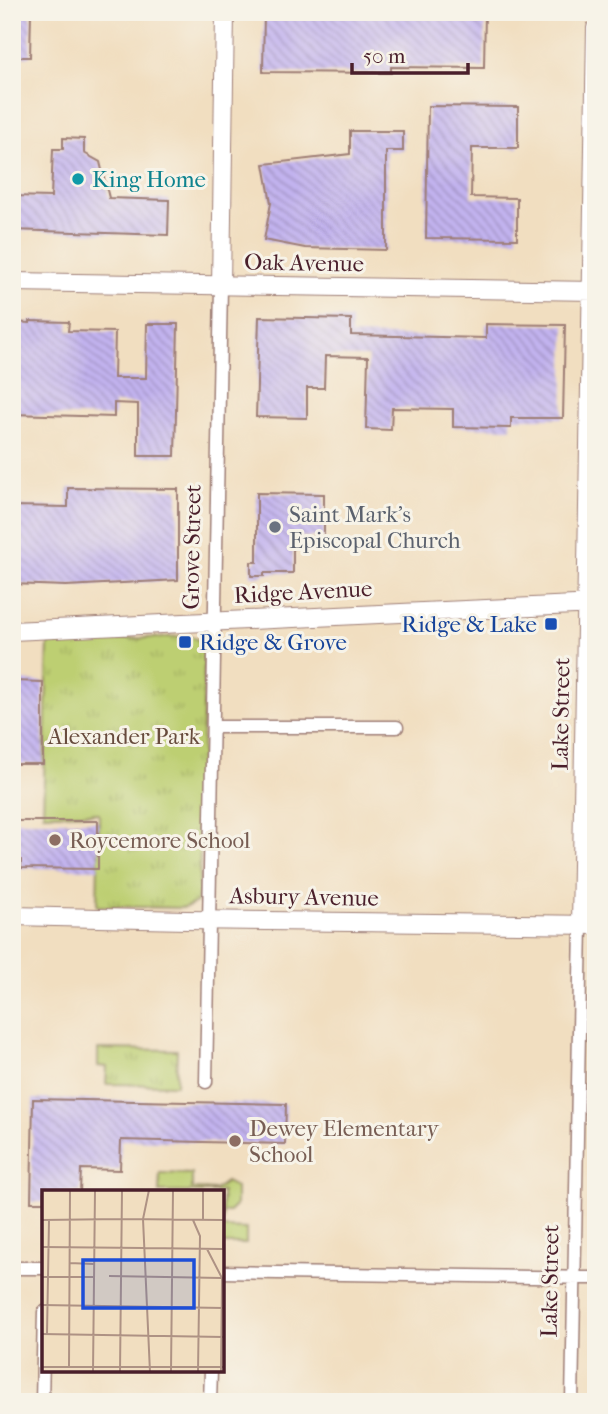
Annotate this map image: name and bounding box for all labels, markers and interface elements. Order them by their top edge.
scale bar [352,32,468,76]
text: 50 m [363,44,406,68]
place label: King Home [92,166,206,193]
marker: King Home [70,171,86,187]
street label: Oak Avenue [244,248,364,278]
street label: Grove Street [177,484,207,610]
place label: Saint Mark's Episcopal Church [289,501,461,554]
marker: Saint Mark's Episcopal Church [267,519,283,535]
street label: Ridge Avenue [233,575,373,609]
place label: Ridge & Lake [401,611,537,638]
marker: Ridge & Lake [543,616,559,632]
place label: Ridge & Grove [199,629,347,656]
marker: Ridge & Grove [177,634,193,650]
street label: Lake Street [547,657,575,771]
park label: Alexander Park [47,723,201,750]
place label: Roycemore School [69,827,251,854]
marker: Roycemore School [47,832,63,848]
street label: Asbury Avenue [228,882,379,912]
place label: Dewey Elementary School [249,1115,439,1168]
marker: Dewey Elementary School [227,1133,243,1149]
inset map [42,1190,224,1372]
street label: Lake Street [536,1224,564,1338]

